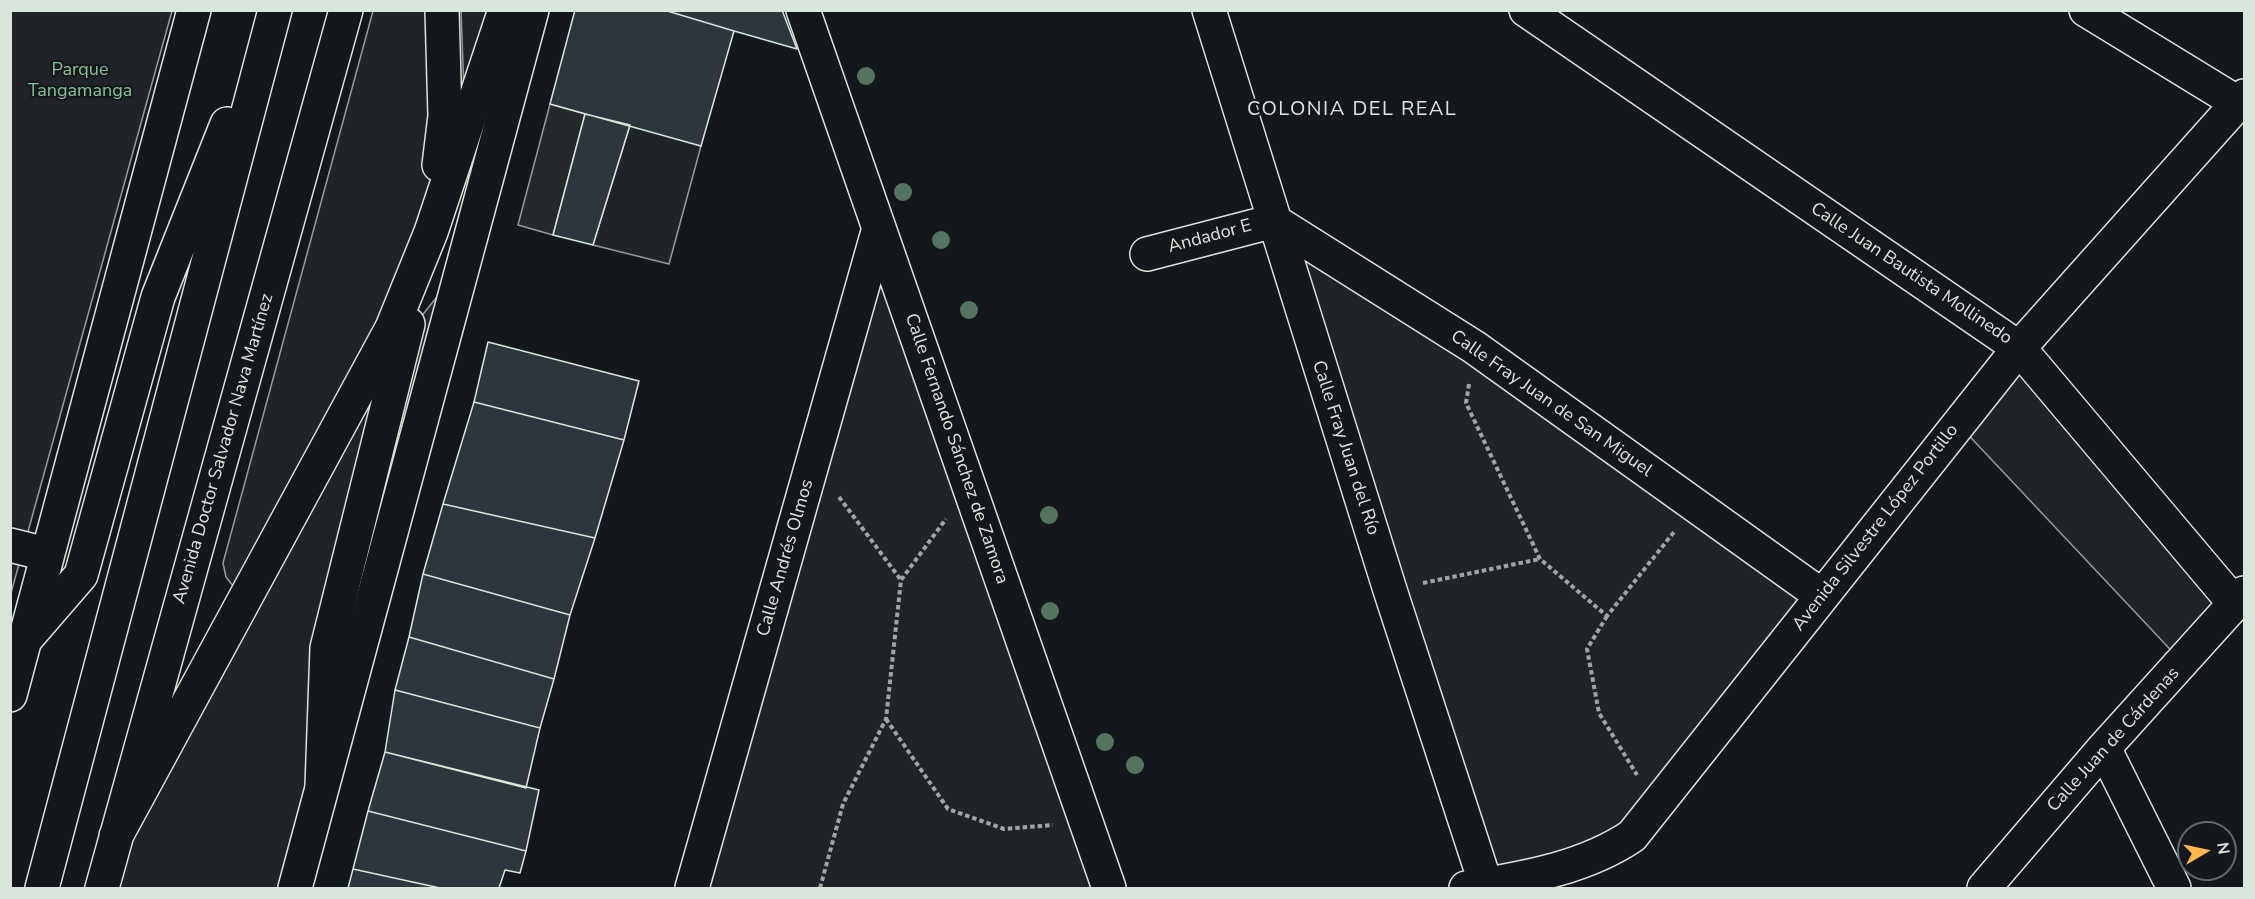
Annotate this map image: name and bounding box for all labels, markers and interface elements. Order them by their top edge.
park label: Parque Tangamanga [28,60,132,103]
district label: COLONIA DEL REAL [1247,98,1457,122]
street label: Calle Juan Bautista Mollinedo [1806,198,2016,350]
street label: Andador E [1166,216,1254,258]
street label: Avenida Doctor Salvador Nava Martínez [169,291,279,607]
street label: Calle Fernando Sánchez de Zamora [899,311,1013,587]
street label: Calle Fray Juan de San Miguel [1446,326,1656,482]
street label: Calle Fray Juan del Río [1307,358,1383,538]
street label: Avenida Silvestre López Portillo [1789,420,1963,636]
street label: Calle Andrés Olmos [753,477,819,639]
street label: Calle Juan de Cárdenas [2043,663,2185,817]
north arrow [2177,821,2237,881]
text: N [2211,841,2235,856]

